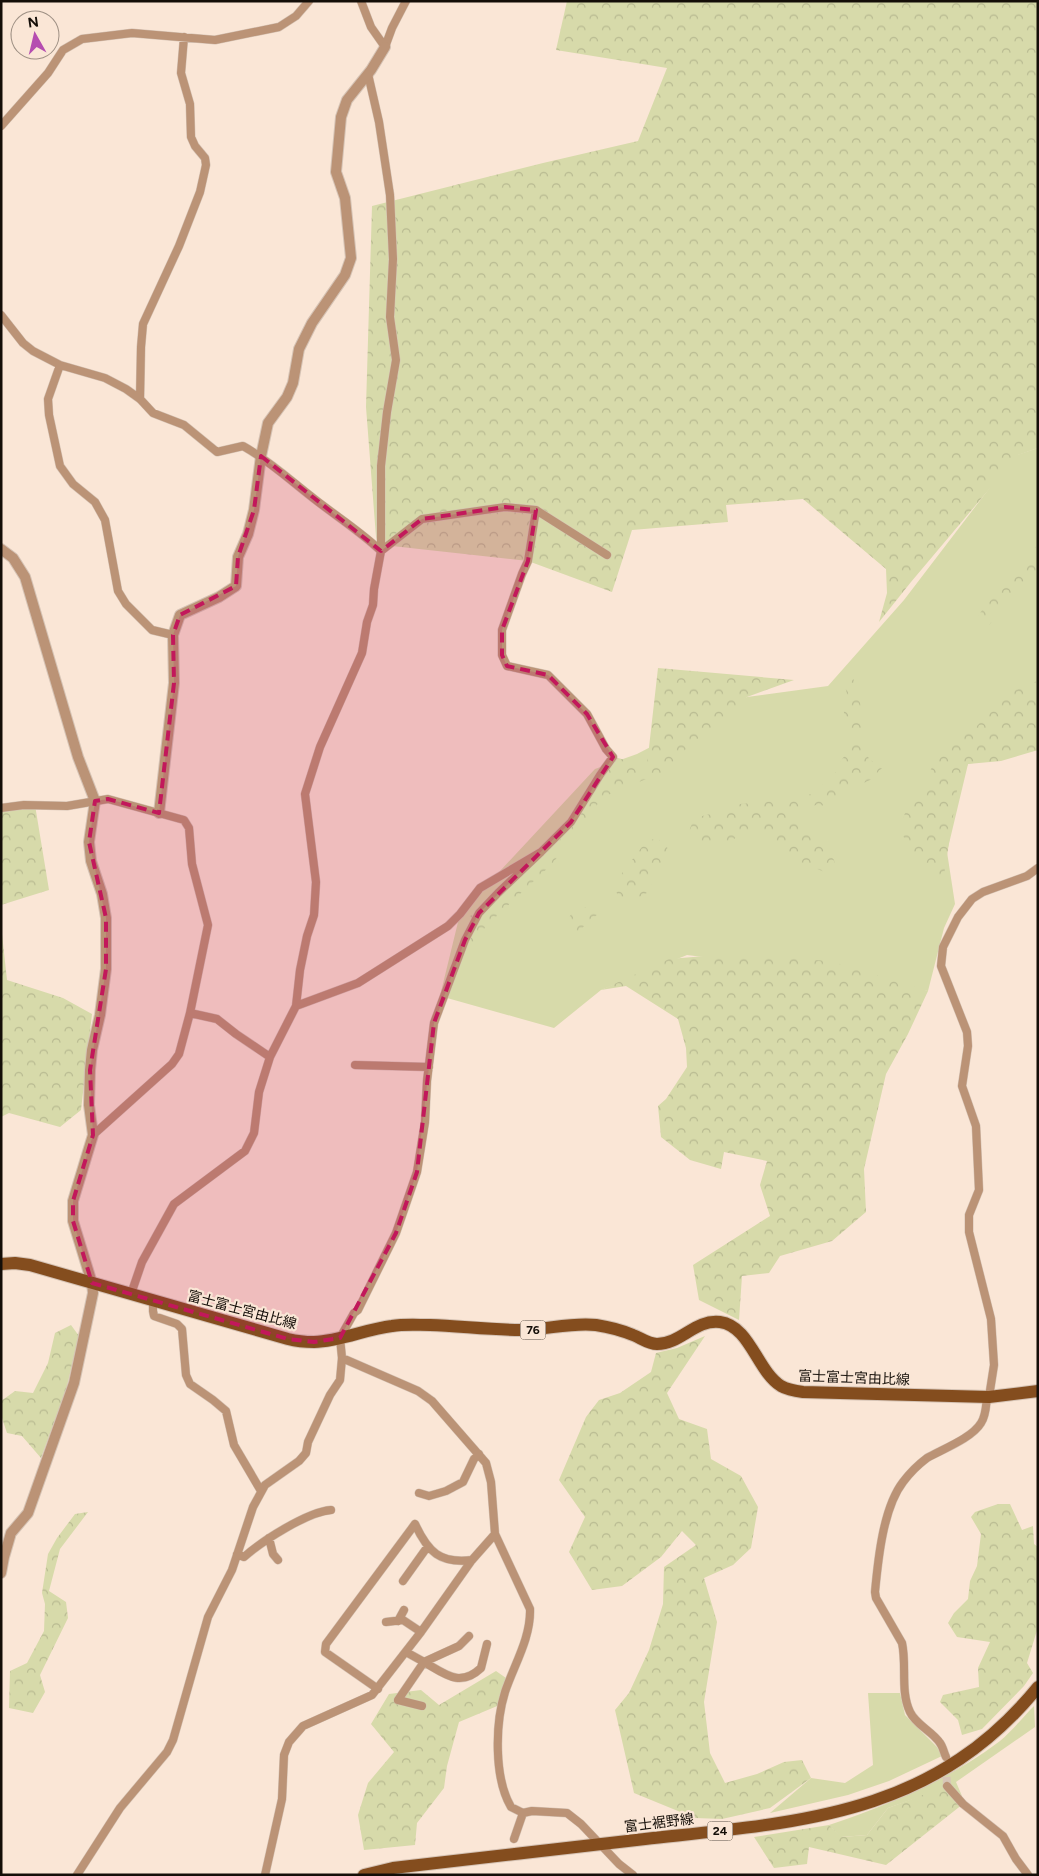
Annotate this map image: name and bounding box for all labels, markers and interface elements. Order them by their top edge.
north arrow [10,10,60,60]
text: N [27,13,40,32]
street label: 富士富士宮由比線 [186,1287,298,1333]
road number: 76 [520,1320,546,1340]
street label: 富士富士宮由比線 [798,1368,910,1388]
street label: 富士裾野線 [623,1810,695,1836]
road number: 24 [708,1822,732,1840]

